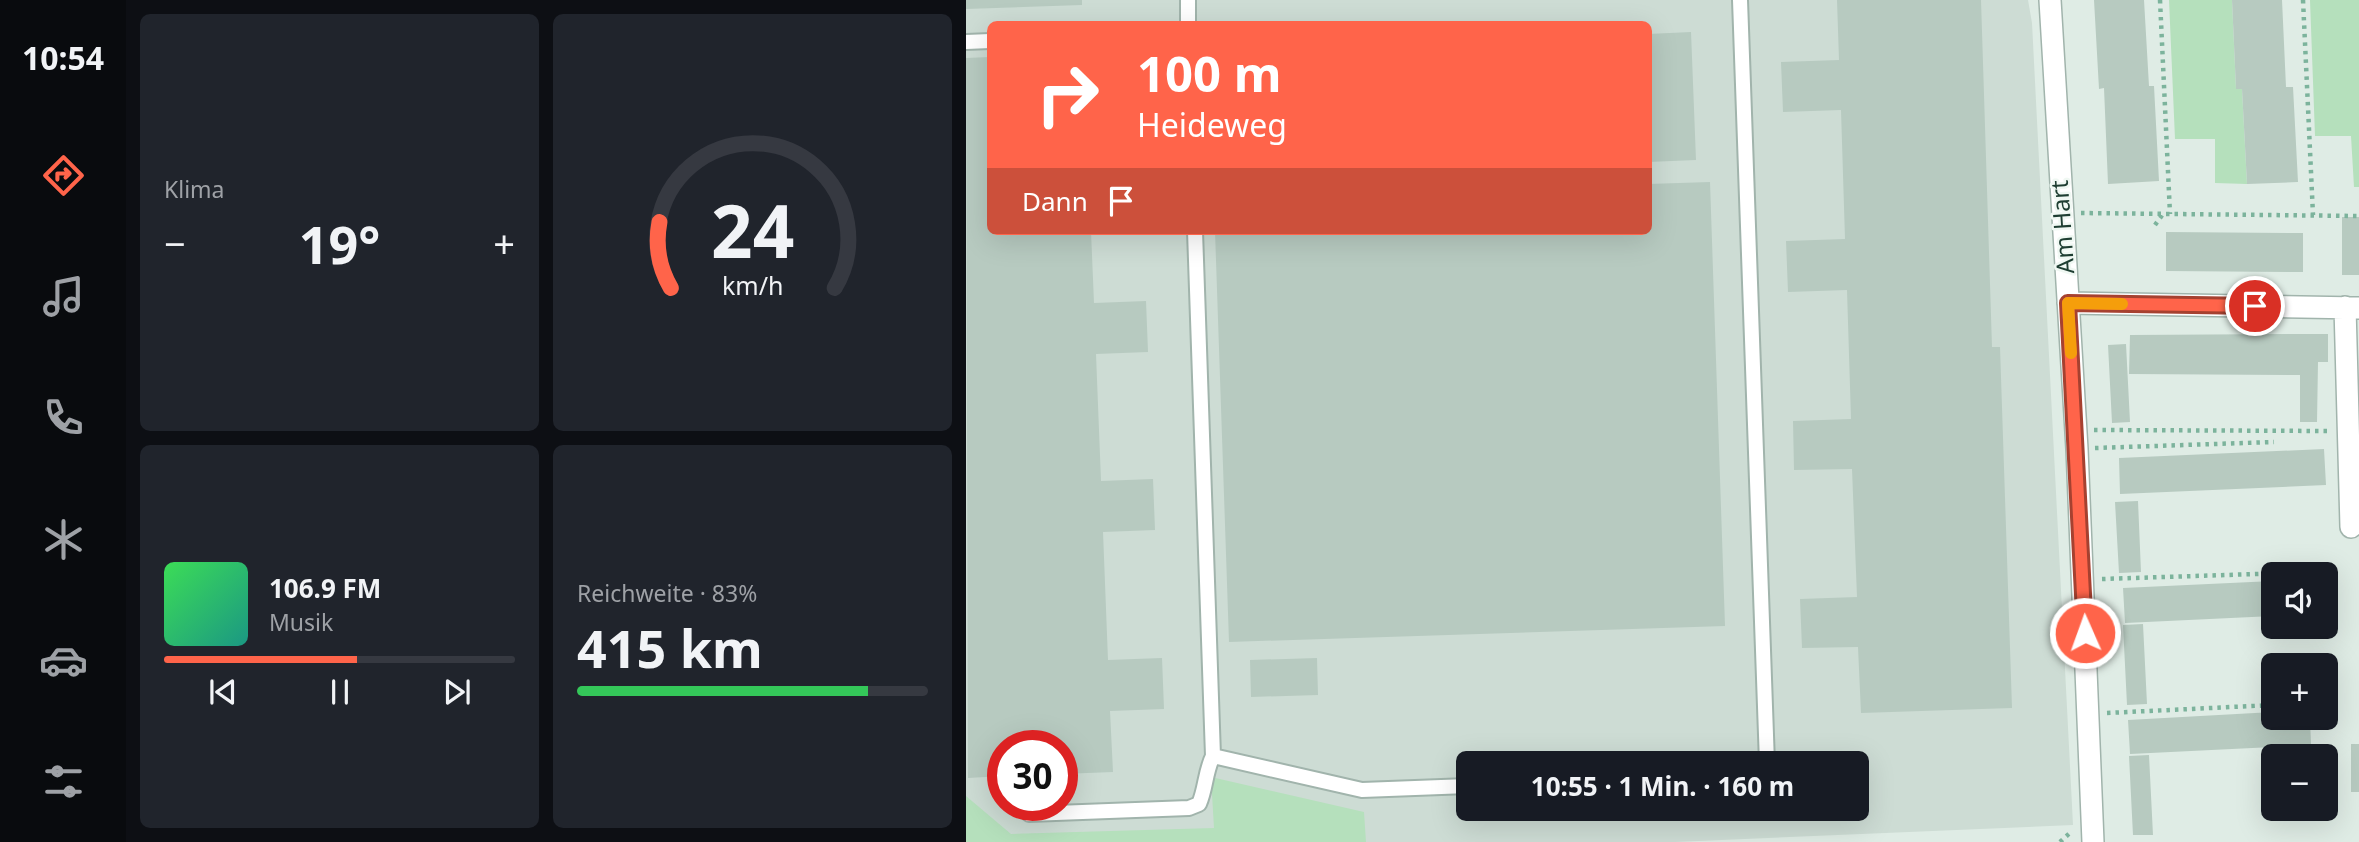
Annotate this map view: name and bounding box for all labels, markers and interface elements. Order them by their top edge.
text: 10:54 [22,36,104,79]
text: 100 m [1137,40,1282,106]
icon: right [1022,49,1113,140]
text: Heideweg [1137,103,1287,146]
icon: directions [39,151,88,200]
text: Klima [164,173,225,205]
street label: Am Hart [2042,179,2081,275]
text: 24 [711,181,794,280]
icon: arrive [1102,182,1140,220]
text: Dann [1022,183,1088,219]
text: 19° [299,208,380,279]
text: − [164,217,186,269]
text: + [493,217,515,269]
text: km/h [722,268,783,302]
icon: music [39,272,88,321]
pin [2225,276,2285,336]
icon: arrive [2236,287,2274,325]
icon: phone [39,393,88,442]
icon: climate [39,515,88,564]
map controls [2261,562,2338,821]
button: sound [2261,562,2338,639]
text: 106.9 FM [269,570,381,606]
text: Reichweite · 83% [577,577,757,609]
position arrow [2048,596,2122,670]
text: Musik [269,606,333,638]
text: 415 km [577,612,763,683]
icon: car [39,636,88,685]
button: + [2261,653,2338,730]
icon: previous [204,673,242,711]
icon: pause [321,673,359,711]
icon: next [438,673,476,711]
speed limit sign: 30 [987,730,1078,821]
button: − [2261,744,2338,821]
icon: filters [39,757,88,806]
text: 10:55 · 1 Min. · 160 m [1531,768,1794,804]

